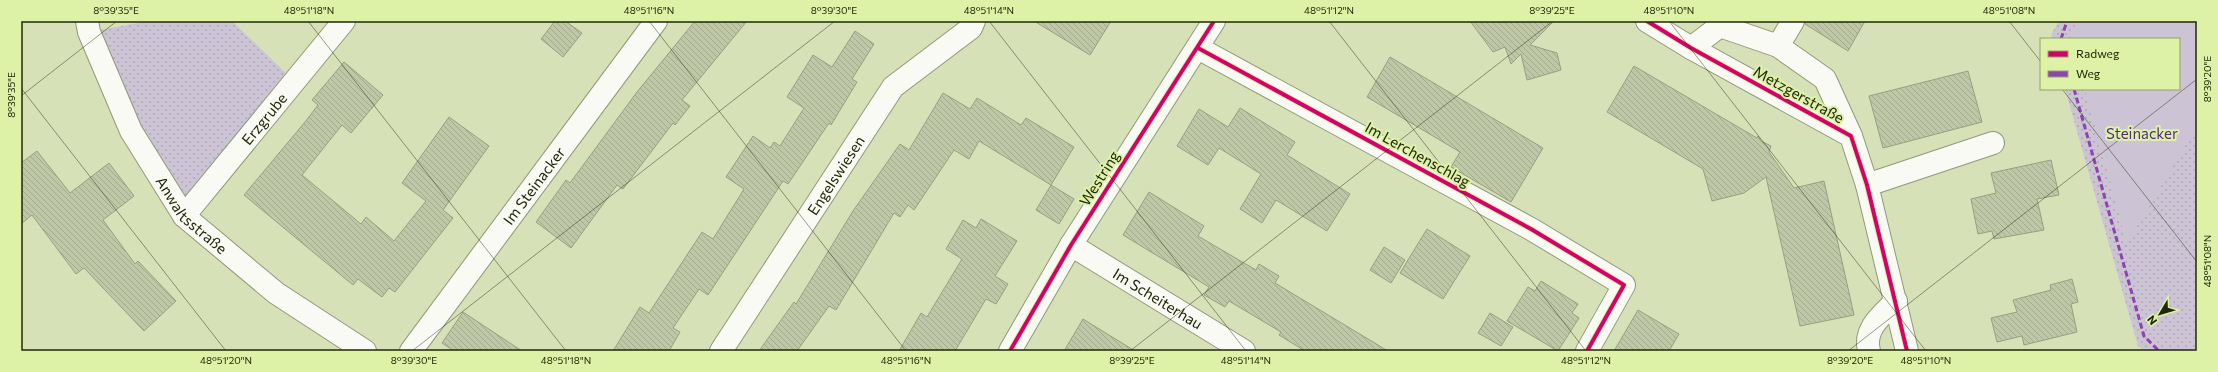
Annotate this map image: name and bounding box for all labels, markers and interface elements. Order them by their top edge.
text: 8°39'35"E [93,4,139,16]
text: 48°51'18"N [284,4,334,16]
text: 48°51'16"N [624,4,674,16]
text: 8°39'30"E [811,4,857,16]
text: 48°51'14"N [964,4,1014,16]
text: 48°51'12"N [1304,4,1354,16]
text: 8°39'25"E [1529,4,1575,16]
text: 48°51'10"N [1644,4,1694,16]
text: 48°51'08"N [1983,4,2035,16]
legend [2040,38,2180,90]
text: Radweg [2076,46,2120,60]
text: 8°39'20"E [2201,56,2213,102]
street label: Metzgerstraße [1750,62,1848,126]
text: Weg [2076,66,2101,80]
text: 8°39'35"E [5,72,17,118]
street label: Erzgrube [237,89,291,148]
street label: Im Lerchenschlag [1362,118,1474,190]
park label: Steinacker [2106,124,2178,142]
street label: Engelswiesen [803,132,868,218]
street label: Im Steinacker [499,143,569,228]
street label: Westring [1075,147,1123,209]
street label: Anwaltsstraße [152,173,231,257]
text: 48°51'08"N [2201,235,2213,287]
street label: Im Scheiterhau [1110,264,1206,333]
north arrow [2140,294,2180,334]
text: N [2144,313,2159,328]
text: 48°51'20"N [200,354,252,366]
text: 8°39'30"E [391,354,437,366]
text: 48°51'18"N [541,354,591,366]
text: 48°51'16"N [881,354,931,366]
text: 8°39'25"E [1109,354,1155,366]
text: 48°51'14"N [1221,354,1271,366]
text: 48°51'12"N [1561,354,1611,366]
text: 8°39'20"E [1827,354,1873,366]
text: 48°51'10"N [1901,354,1951,366]

